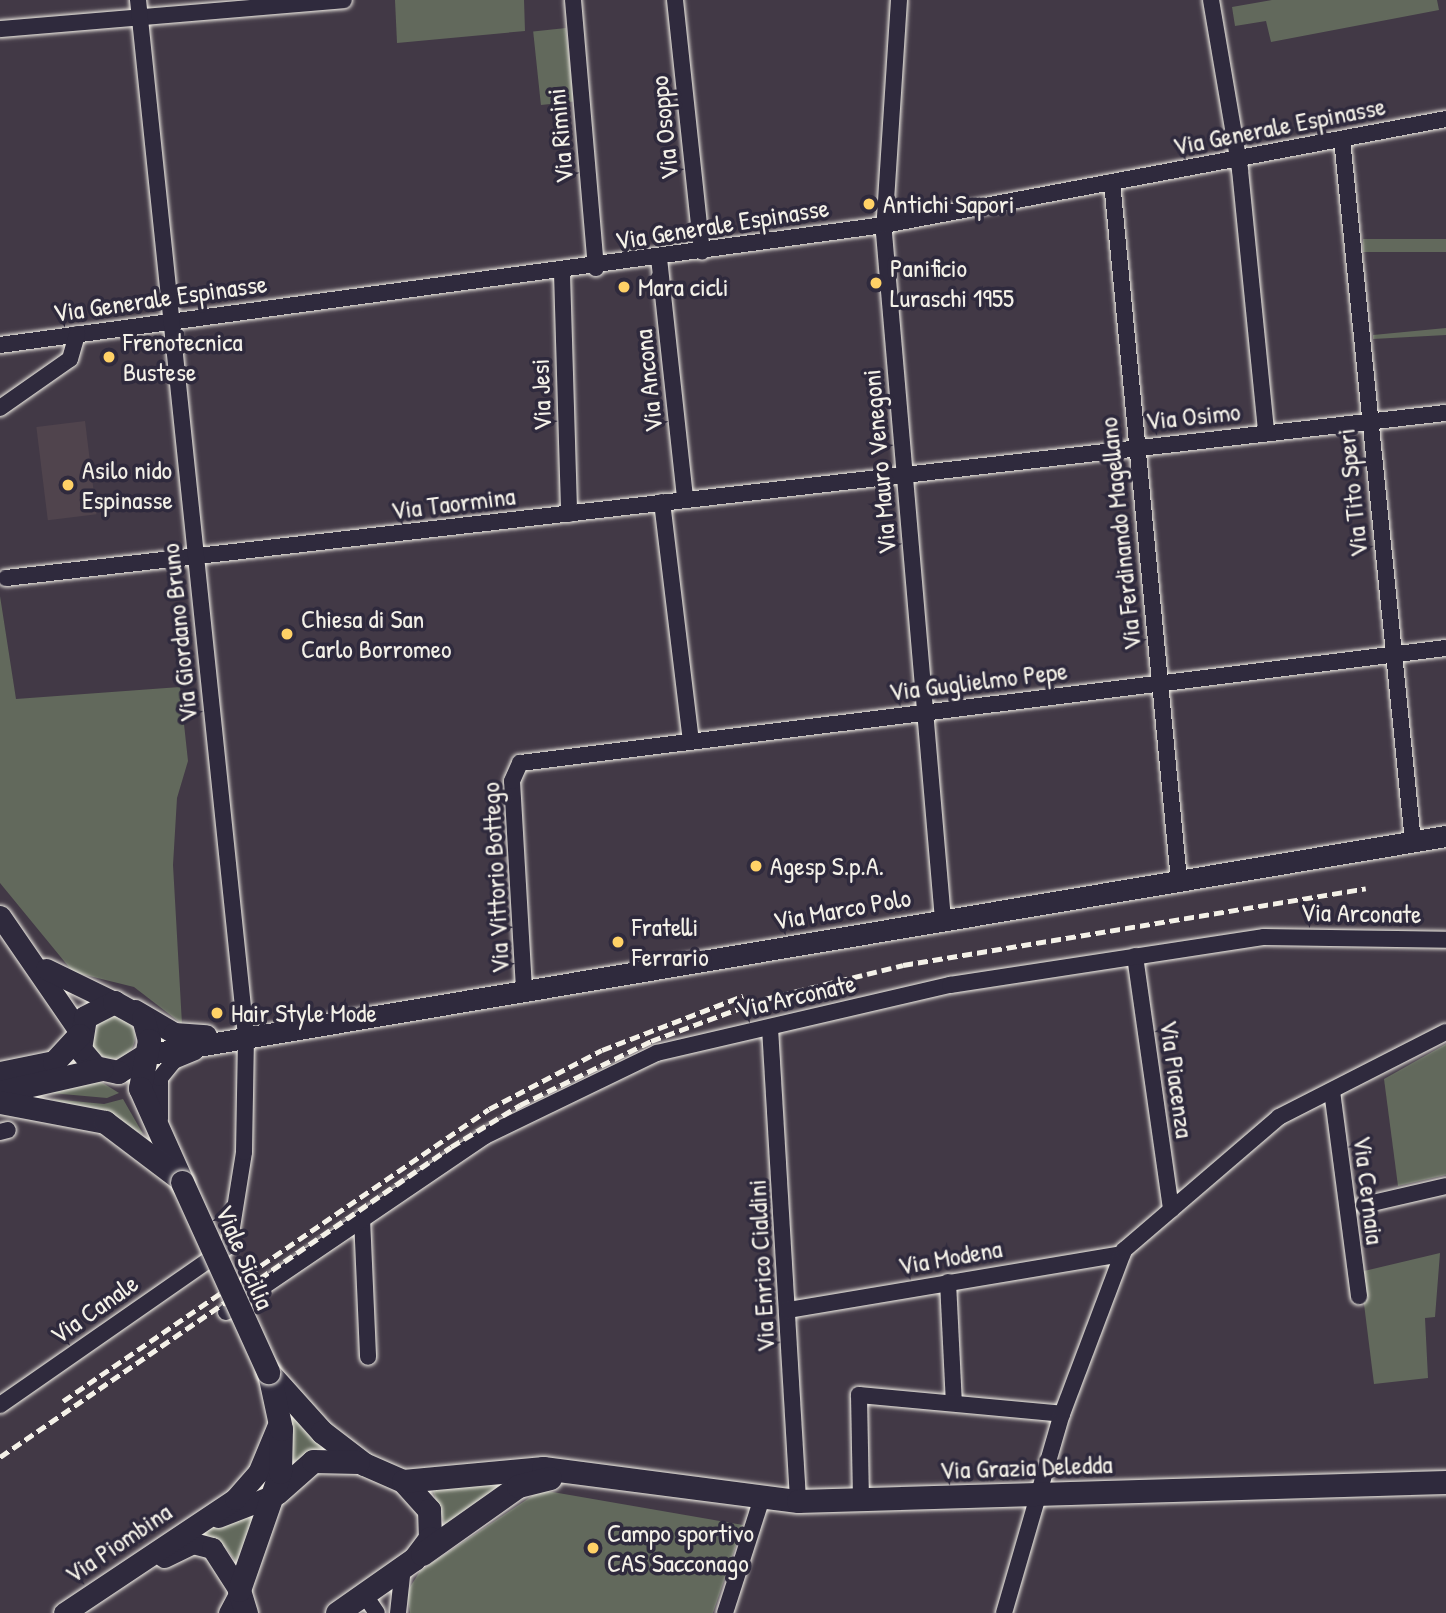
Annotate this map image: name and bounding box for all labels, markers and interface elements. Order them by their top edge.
street label: Via Osoppo [643,75,685,181]
street label: Via Rimini [540,87,580,185]
street label: Via Generale Espinasse [1170,90,1388,162]
place label: Antichi Sapori [883,188,1015,220]
street label: Via Generale Espinasse [613,192,831,256]
marker: Antichi Sapori [861,196,877,212]
place label: Panificio Luraschi 1955 [890,252,1014,314]
street label: Via Generale Espinasse [51,268,269,328]
place label: Mara cicli [638,271,729,303]
marker: Panificio Luraschi 1955 [868,275,884,291]
marker: Mara cicli [616,279,632,295]
place label: Frenotecnica Bustese [123,326,243,388]
street label: Via Ancona [627,328,669,434]
marker: Frenotecnica Bustese [101,349,117,365]
street label: Via Jesi [524,358,558,432]
street label: Via Mauro Venegoni [855,368,903,556]
street label: Via Osimo [1144,396,1242,436]
street label: Via Ferdinando Magellano [1092,416,1148,652]
street label: Via Tito Speri [1330,427,1374,559]
place label: Asilo nido Espinasse [82,454,173,516]
marker: Asilo nido Espinasse [60,477,76,493]
street label: Via Taormina [389,480,517,526]
street label: Via Giordano Bruno [154,542,204,724]
place label: Chiesa di San Carlo Borromeo [301,603,451,664]
marker: Chiesa di San Carlo Borromeo [279,626,295,642]
street label: Via Guglielmo Pepe [887,655,1069,707]
street label: Via Vittorio Bottego [474,781,516,975]
place label: Agesp S.p.A. [770,850,884,882]
marker: Agesp S.p.A. [748,858,764,874]
street label: Via Marco Polo [771,882,913,936]
street label: Via Arconate [1300,896,1422,930]
place label: Fratelli Ferrario [632,911,709,972]
marker: Fratelli Ferrario [610,934,626,950]
street label: Via Arconate [733,967,859,1025]
place label: Hair Style Mode [231,997,377,1029]
marker: Hair Style Mode [209,1005,225,1021]
street label: Via Piacenza [1153,1018,1201,1140]
street label: Via Cernaia [1347,1134,1391,1246]
street label: Via Enrico Cialdini [741,1179,781,1353]
street label: Viale Sicilia [209,1200,281,1314]
street label: Via Modena [896,1233,1004,1281]
street label: Via Canale [44,1267,144,1351]
street label: Via Grazia Deledda [939,1448,1113,1486]
street label: Via Piombina [59,1496,177,1590]
place label: Campo sportivo CAS Sacconago [607,1517,754,1578]
marker: Campo sportivo CAS Sacconago [585,1540,601,1556]

